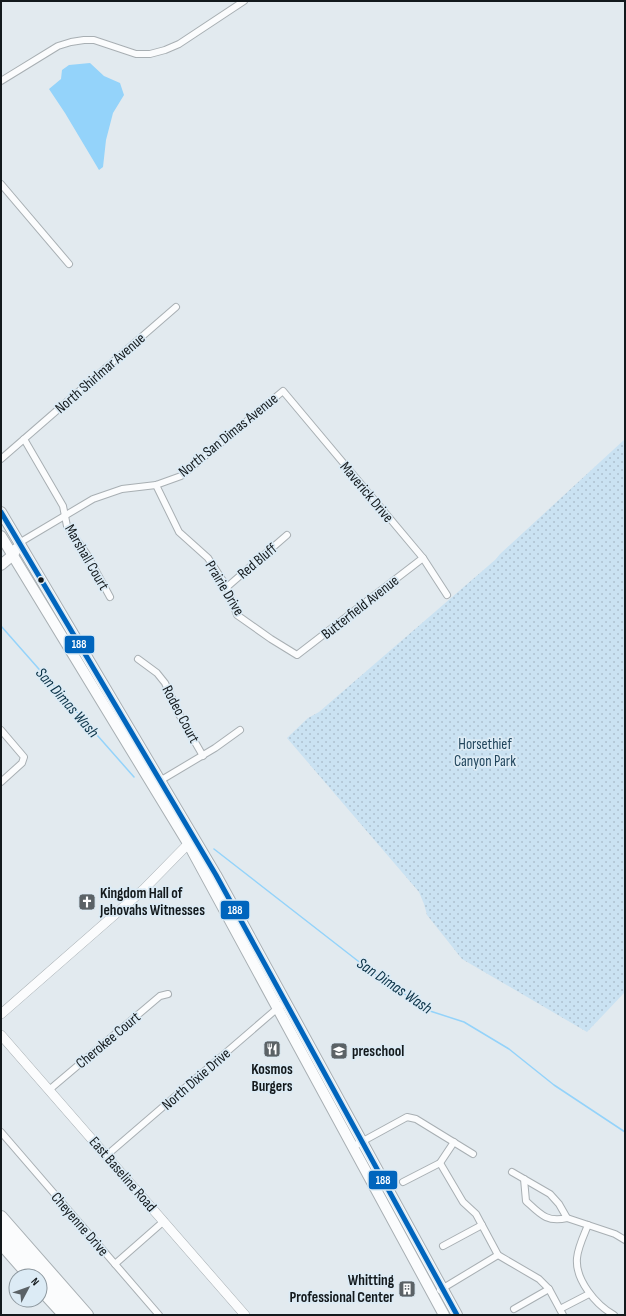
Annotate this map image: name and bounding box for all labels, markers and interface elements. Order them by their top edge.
street label: North Shirlmar Avenue [51,329,149,418]
street label: North San Dimas Avenue [175,389,282,481]
street label: Maverick Drive [336,458,398,527]
street label: Marshall Court [60,521,113,594]
street label: Red Bluff [234,539,281,583]
street label: Prairie Drive [201,557,248,619]
street label: Butterfield Avenue [318,571,403,644]
unlabelled marker [36,575,46,585]
line badge: 188 [64,635,95,654]
text: 188 [72,638,86,651]
water label: San Dimas Wash [31,664,103,742]
street label: Rodeo Court [157,682,204,747]
park label: Horsethief Canyon Park [454,735,516,771]
place label: Kingdom Hall of Jehovahs Witnesses [99,884,205,920]
church icon: Kingdom Hall of Jehovahs Witnesses [77,892,97,912]
line badge: 188 [220,900,250,920]
text: 188 [228,904,242,917]
water label: San Dimas Wash [353,954,436,1018]
street label: Cherokee Court [72,1008,145,1073]
restaurant icon: Kosmos Burgers [262,1039,282,1059]
school or university icon: preschool [329,1041,349,1061]
place label: preschool [352,1042,404,1061]
street label: North Dixie Drive [158,1044,235,1114]
place label: Kosmos Burgers [251,1060,293,1096]
street label: East Baseline Road [85,1133,161,1216]
line badge: 188 [368,1170,398,1190]
text: 188 [376,1174,390,1187]
street label: Cheyenne Drive [47,1188,113,1260]
north arrow [8,1268,48,1308]
place label: Whitting Professional Center [290,1271,395,1307]
text: N [28,1275,42,1288]
building icon: Whitting Professional Center [397,1279,417,1299]

